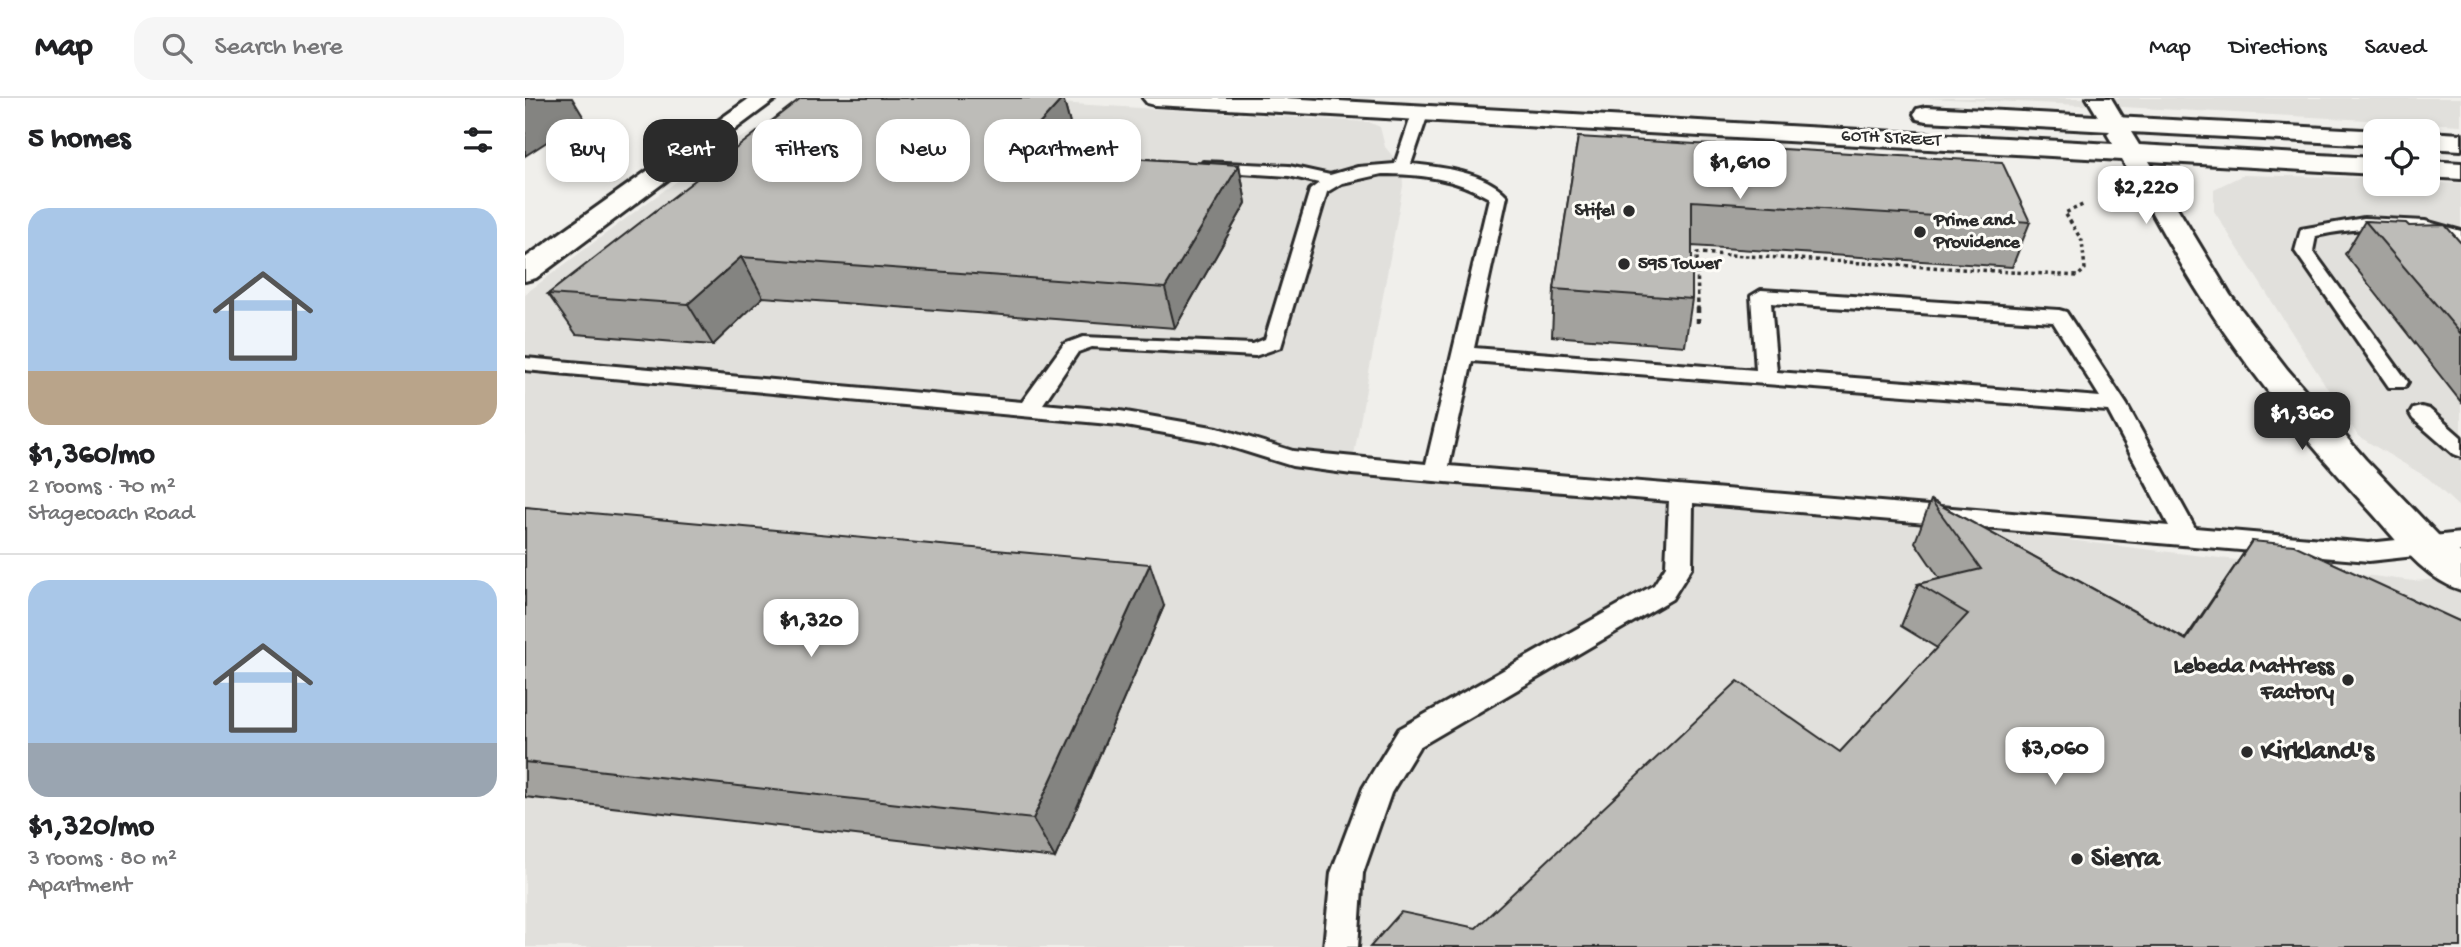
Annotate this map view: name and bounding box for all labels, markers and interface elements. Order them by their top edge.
search box [134,17,624,80]
text: Map [35,29,92,67]
icon: search [158,29,196,67]
text: Search here [214,33,343,64]
text: Map [2149,34,2191,63]
text: Directions [2229,34,2327,63]
text: Saved [2365,34,2426,63]
chip: Buy [546,119,629,182]
chip: Rent [643,119,738,182]
chip: Filters [752,119,862,182]
chip: New [876,119,970,182]
chip: Apartment [984,119,1141,182]
map controls [2363,119,2440,196]
button: locate [2363,119,2440,196]
icon: filters [459,121,497,159]
text: 5 homes [28,123,130,158]
street label: 60TH STREET [1840,125,1942,153]
pin: $1,610 [1683,141,1797,201]
text: $1,610 [1710,150,1770,177]
pin: $2,220 [2089,166,2203,226]
text: $2,220 [2114,175,2178,202]
place label: Stifel [1575,200,1615,223]
marker: Stifel [1621,203,1637,219]
place label: Prime and Providence [1933,210,2021,255]
marker: Prime and Providence [1912,224,1928,240]
icon: home [200,253,326,379]
place label: 595 Tower [1638,253,1723,276]
marker: 595 Tower [1616,256,1632,272]
pin: $1,360 [2245,392,2359,452]
text: $1,360 [2270,401,2334,428]
text: $1,360/mo [28,439,155,474]
text: 2 rooms · 70 m² [28,474,176,501]
text: Stagecoach Road [28,501,194,528]
pin: $1,320 [754,600,868,659]
text: $1,320 [779,608,843,635]
icon: home [200,625,326,751]
place label: Lebeda Mattress Factory [2174,654,2336,707]
marker: Lebeda Mattress Factory [2340,672,2356,688]
pin: $3,060 [1998,728,2112,787]
text: $3,060 [2021,736,2089,763]
place label: Kirkland's [2260,736,2375,769]
marker: Kirkland's [2239,744,2255,760]
text: $1,320/mo [28,811,154,846]
place label: Sierra [2091,843,2161,876]
text: 3 rooms · 80 m² [28,846,177,873]
marker: Sierra [2069,851,2085,867]
text: Apartment [28,873,132,900]

